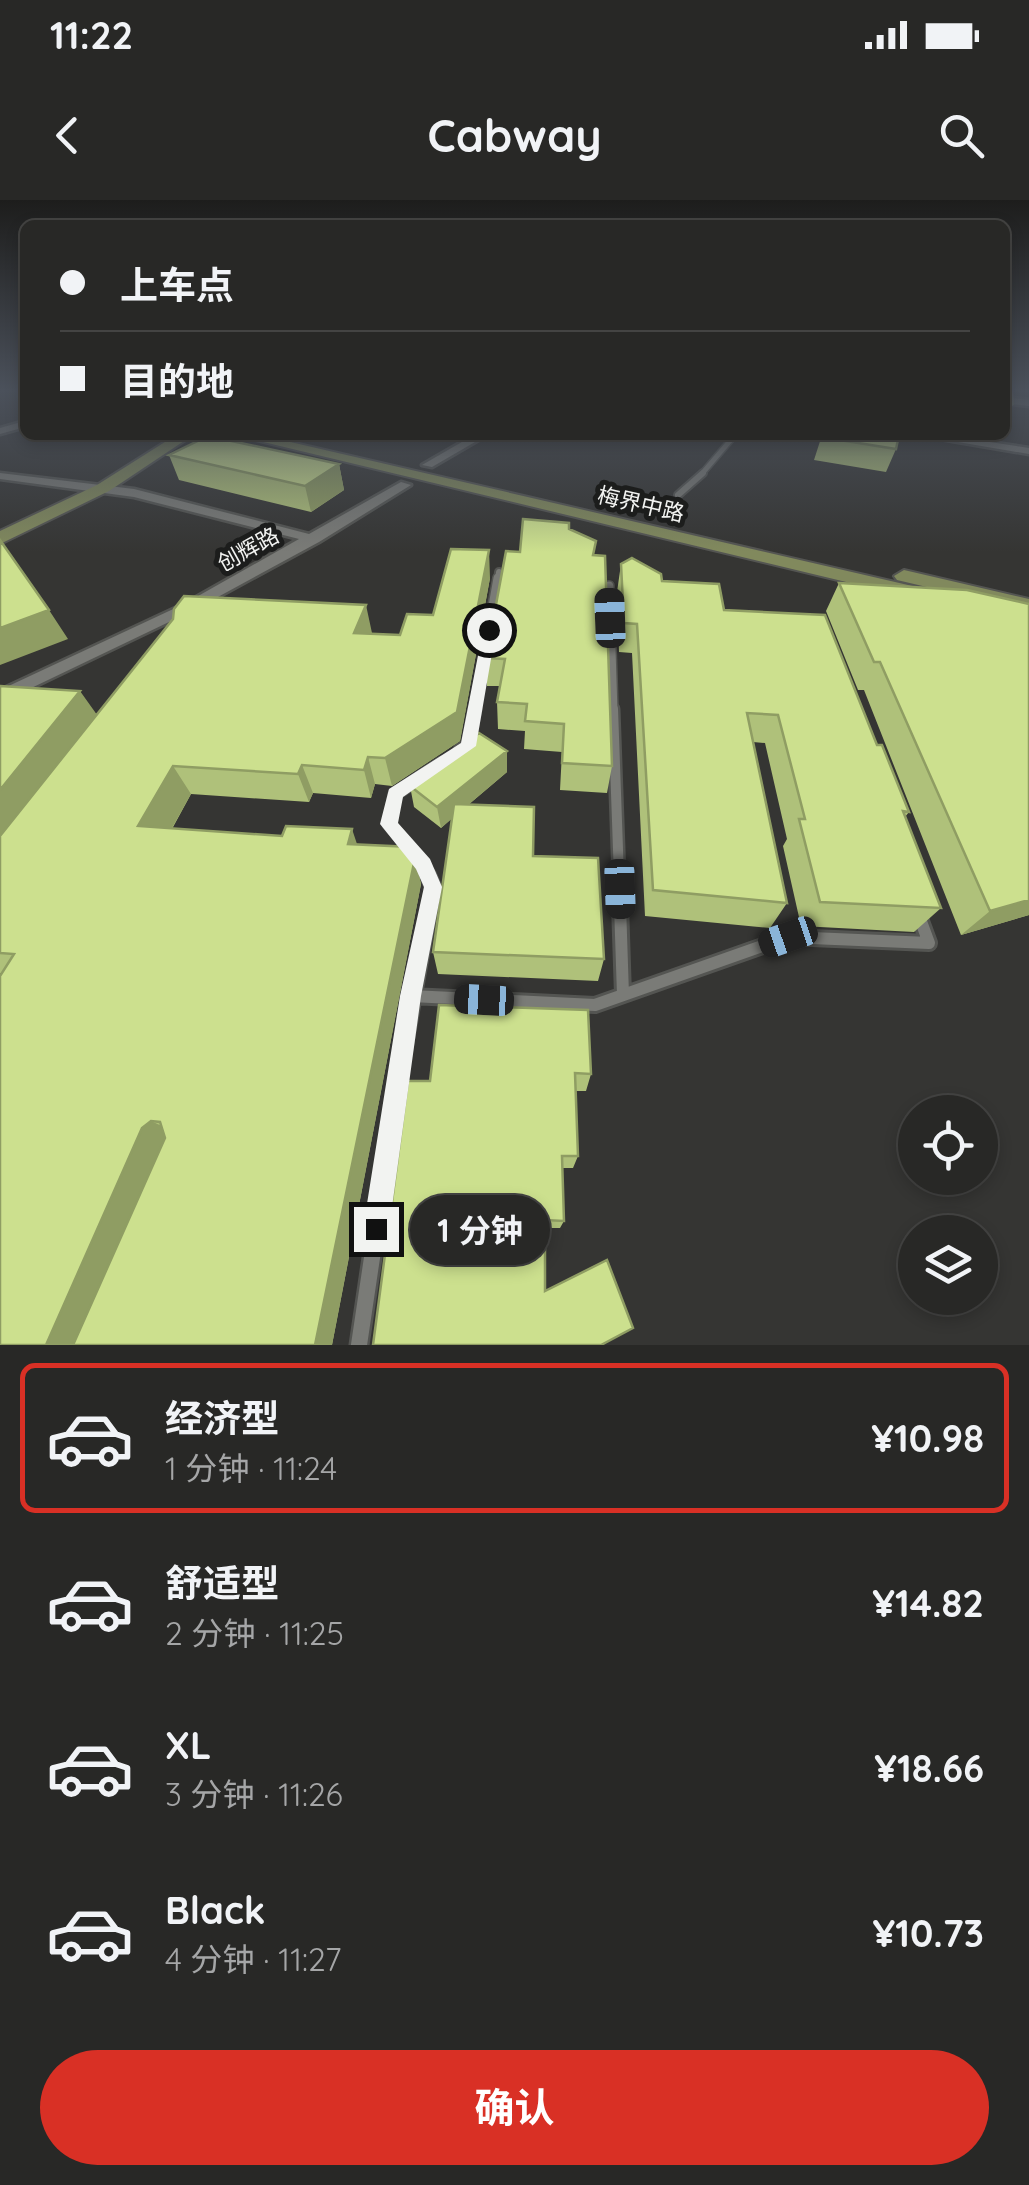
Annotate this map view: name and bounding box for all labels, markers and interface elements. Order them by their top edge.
text: 11:22 [50,11,133,59]
text: Cabway [427,107,602,163]
icon: back [40,108,95,163]
icon: search [934,108,989,163]
text: 上车点 [120,261,234,309]
text: 目的地 [120,357,234,405]
street label: 梅界中路 [595,480,687,528]
street label: 创辉路 [212,521,284,577]
car [594,587,626,649]
route start [467,608,512,653]
car [604,858,636,920]
car [755,913,821,961]
car [453,983,515,1017]
map controls [898,1095,998,1315]
button: locate [898,1095,998,1195]
callout: 1 分钟 [411,1194,551,1264]
route end [354,1207,399,1252]
text: 1 分钟 [437,1210,523,1250]
button: layers [898,1215,998,1315]
icon: car [45,1393,135,1483]
text: 经济型 [165,1394,279,1442]
text: ¥10.98 [871,1414,984,1462]
text: 1 分钟 · 11:24 [165,1448,337,1488]
icon: car [45,1558,135,1648]
text: 舒适型 [165,1559,279,1607]
text: ¥14.82 [872,1579,984,1627]
text: 2 分钟 · 11:25 [165,1613,344,1653]
text: XL [165,1721,211,1769]
icon: car [45,1723,135,1813]
text: ¥18.66 [874,1744,984,1792]
text: 3 分钟 · 11:26 [165,1774,343,1814]
text: Black [165,1886,265,1934]
icon: car [45,1888,135,1978]
text: ¥10.73 [873,1909,984,1957]
text: 4 分钟 · 11:27 [165,1939,342,1979]
button: 确认 [40,2050,989,2165]

